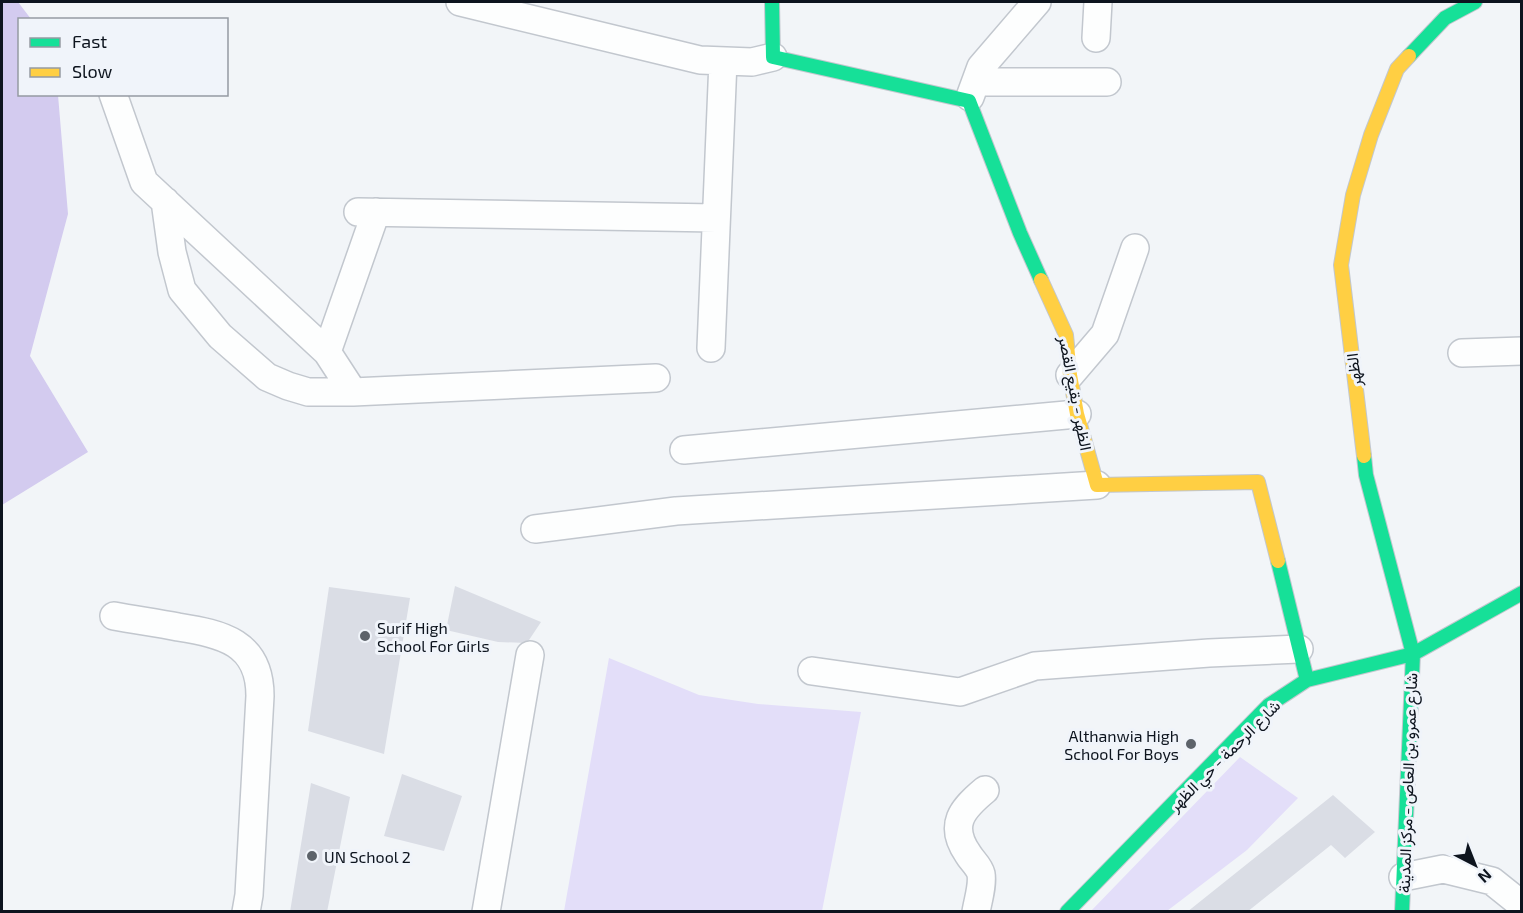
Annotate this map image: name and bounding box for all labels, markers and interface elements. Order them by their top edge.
legend [18,18,228,96]
text: Fast [72,30,107,52]
text: Slow [72,60,113,82]
street label: الظهر - بقيع القصر [1052,333,1096,452]
street label: الظهر [1342,352,1367,389]
place label: Surif High School For Girls [377,618,490,655]
marker: Surif High School For Girls [358,629,372,643]
street label: شارع عمرو بن العاص - مركز المدينة [1394,673,1423,894]
street label: شارع الرحمة - حي الظهر [1164,695,1287,819]
place label: Althanwia High School For Boys [1064,726,1179,763]
marker: Althanwia High School For Boys [1184,737,1198,751]
north arrow [1445,835,1505,895]
place label: UN School 2 [324,847,411,866]
marker: UN School 2 [305,849,319,863]
text: N [1475,866,1496,887]

